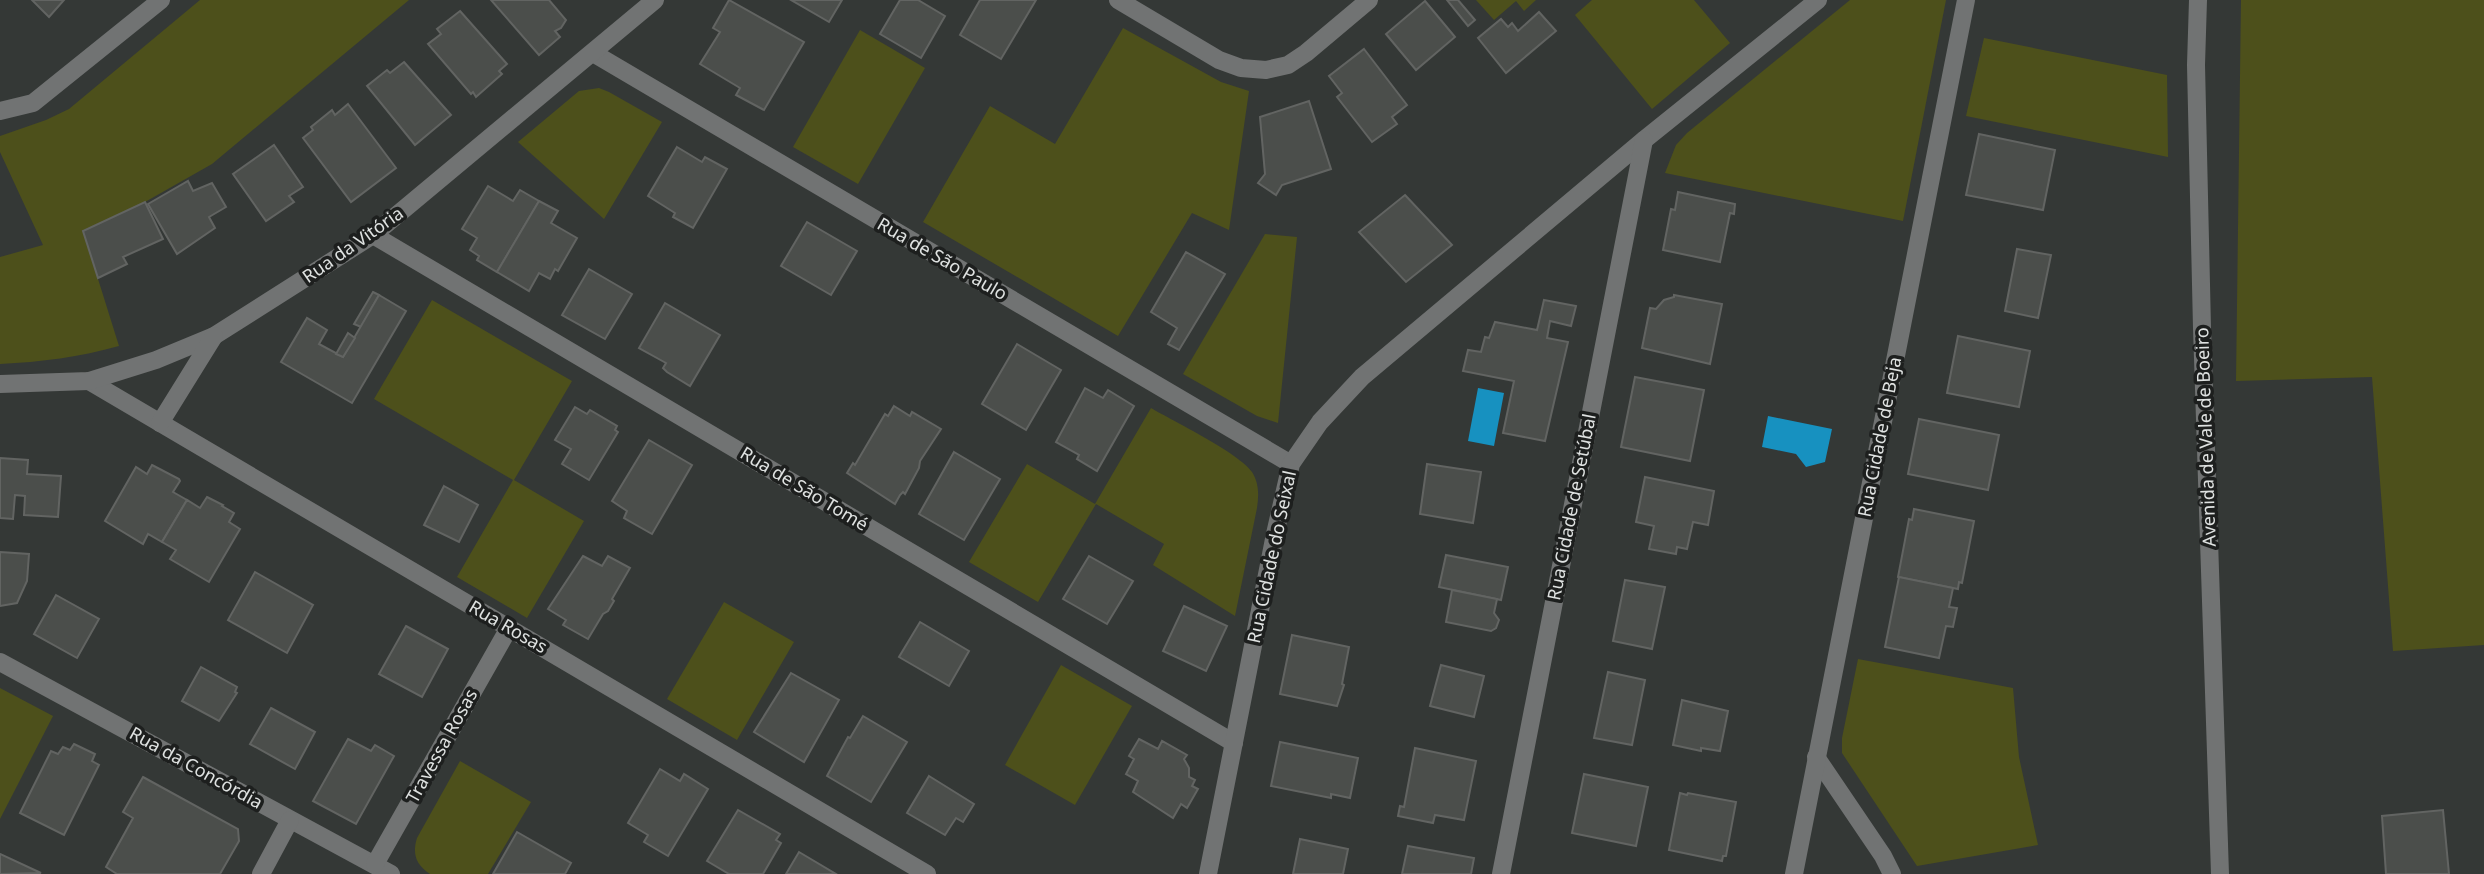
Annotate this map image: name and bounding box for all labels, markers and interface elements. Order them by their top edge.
street label: Rua da Vitória [297,201,408,288]
street label: Rua de São Paulo [873,211,1012,305]
street label: Avenida de Vale de Boeiro [2189,327,2221,547]
street label: Rua Cidade de Beja [1852,355,1906,519]
street label: Rua Cidade de Setúbal [1541,411,1601,602]
street label: Rua de São Tomé [736,440,873,536]
street label: Rua Cidade do Seixal [1241,468,1301,645]
street label: Rua Rosas [465,594,552,658]
street label: Travessa Rosas [400,684,482,807]
street label: Rua da Concórdia [126,721,267,814]

